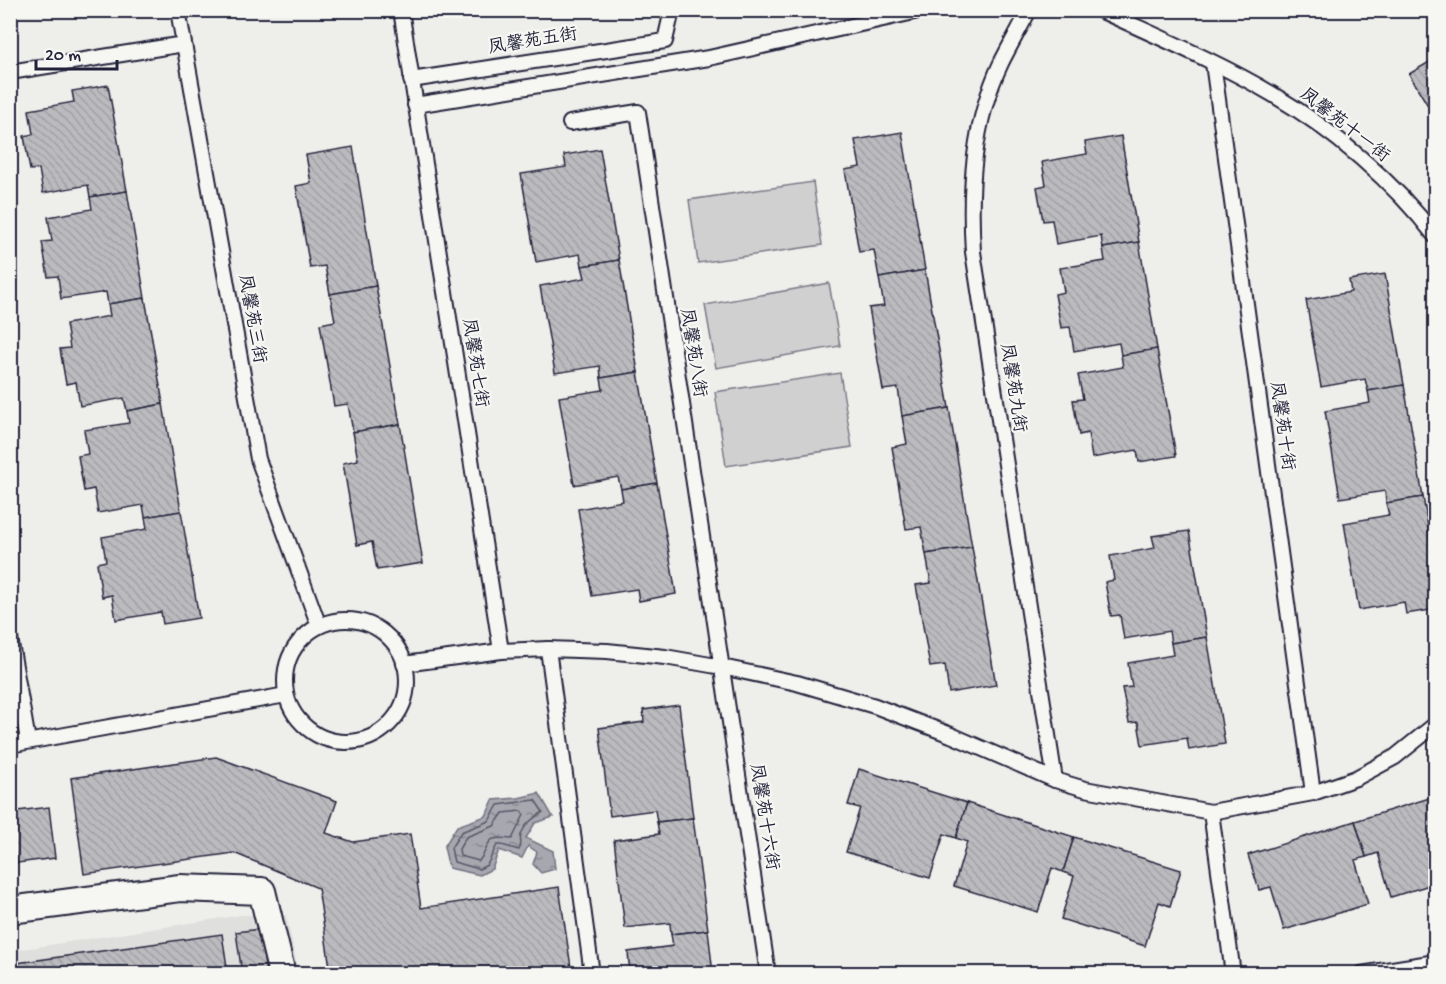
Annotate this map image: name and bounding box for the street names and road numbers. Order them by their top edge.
street label: 凤馨苑五街 [487,24,579,59]
street label: 凤馨苑十一街 [1295,84,1394,168]
street label: 凤馨苑三街 [233,273,270,365]
street label: 凤馨苑八街 [675,307,710,399]
street label: 凤馨苑七街 [457,317,492,409]
street label: 凤馨苑九街 [995,342,1030,434]
street label: 凤馨苑十街 [1264,380,1299,472]
street label: 凤馨苑十六街 [744,762,783,872]

